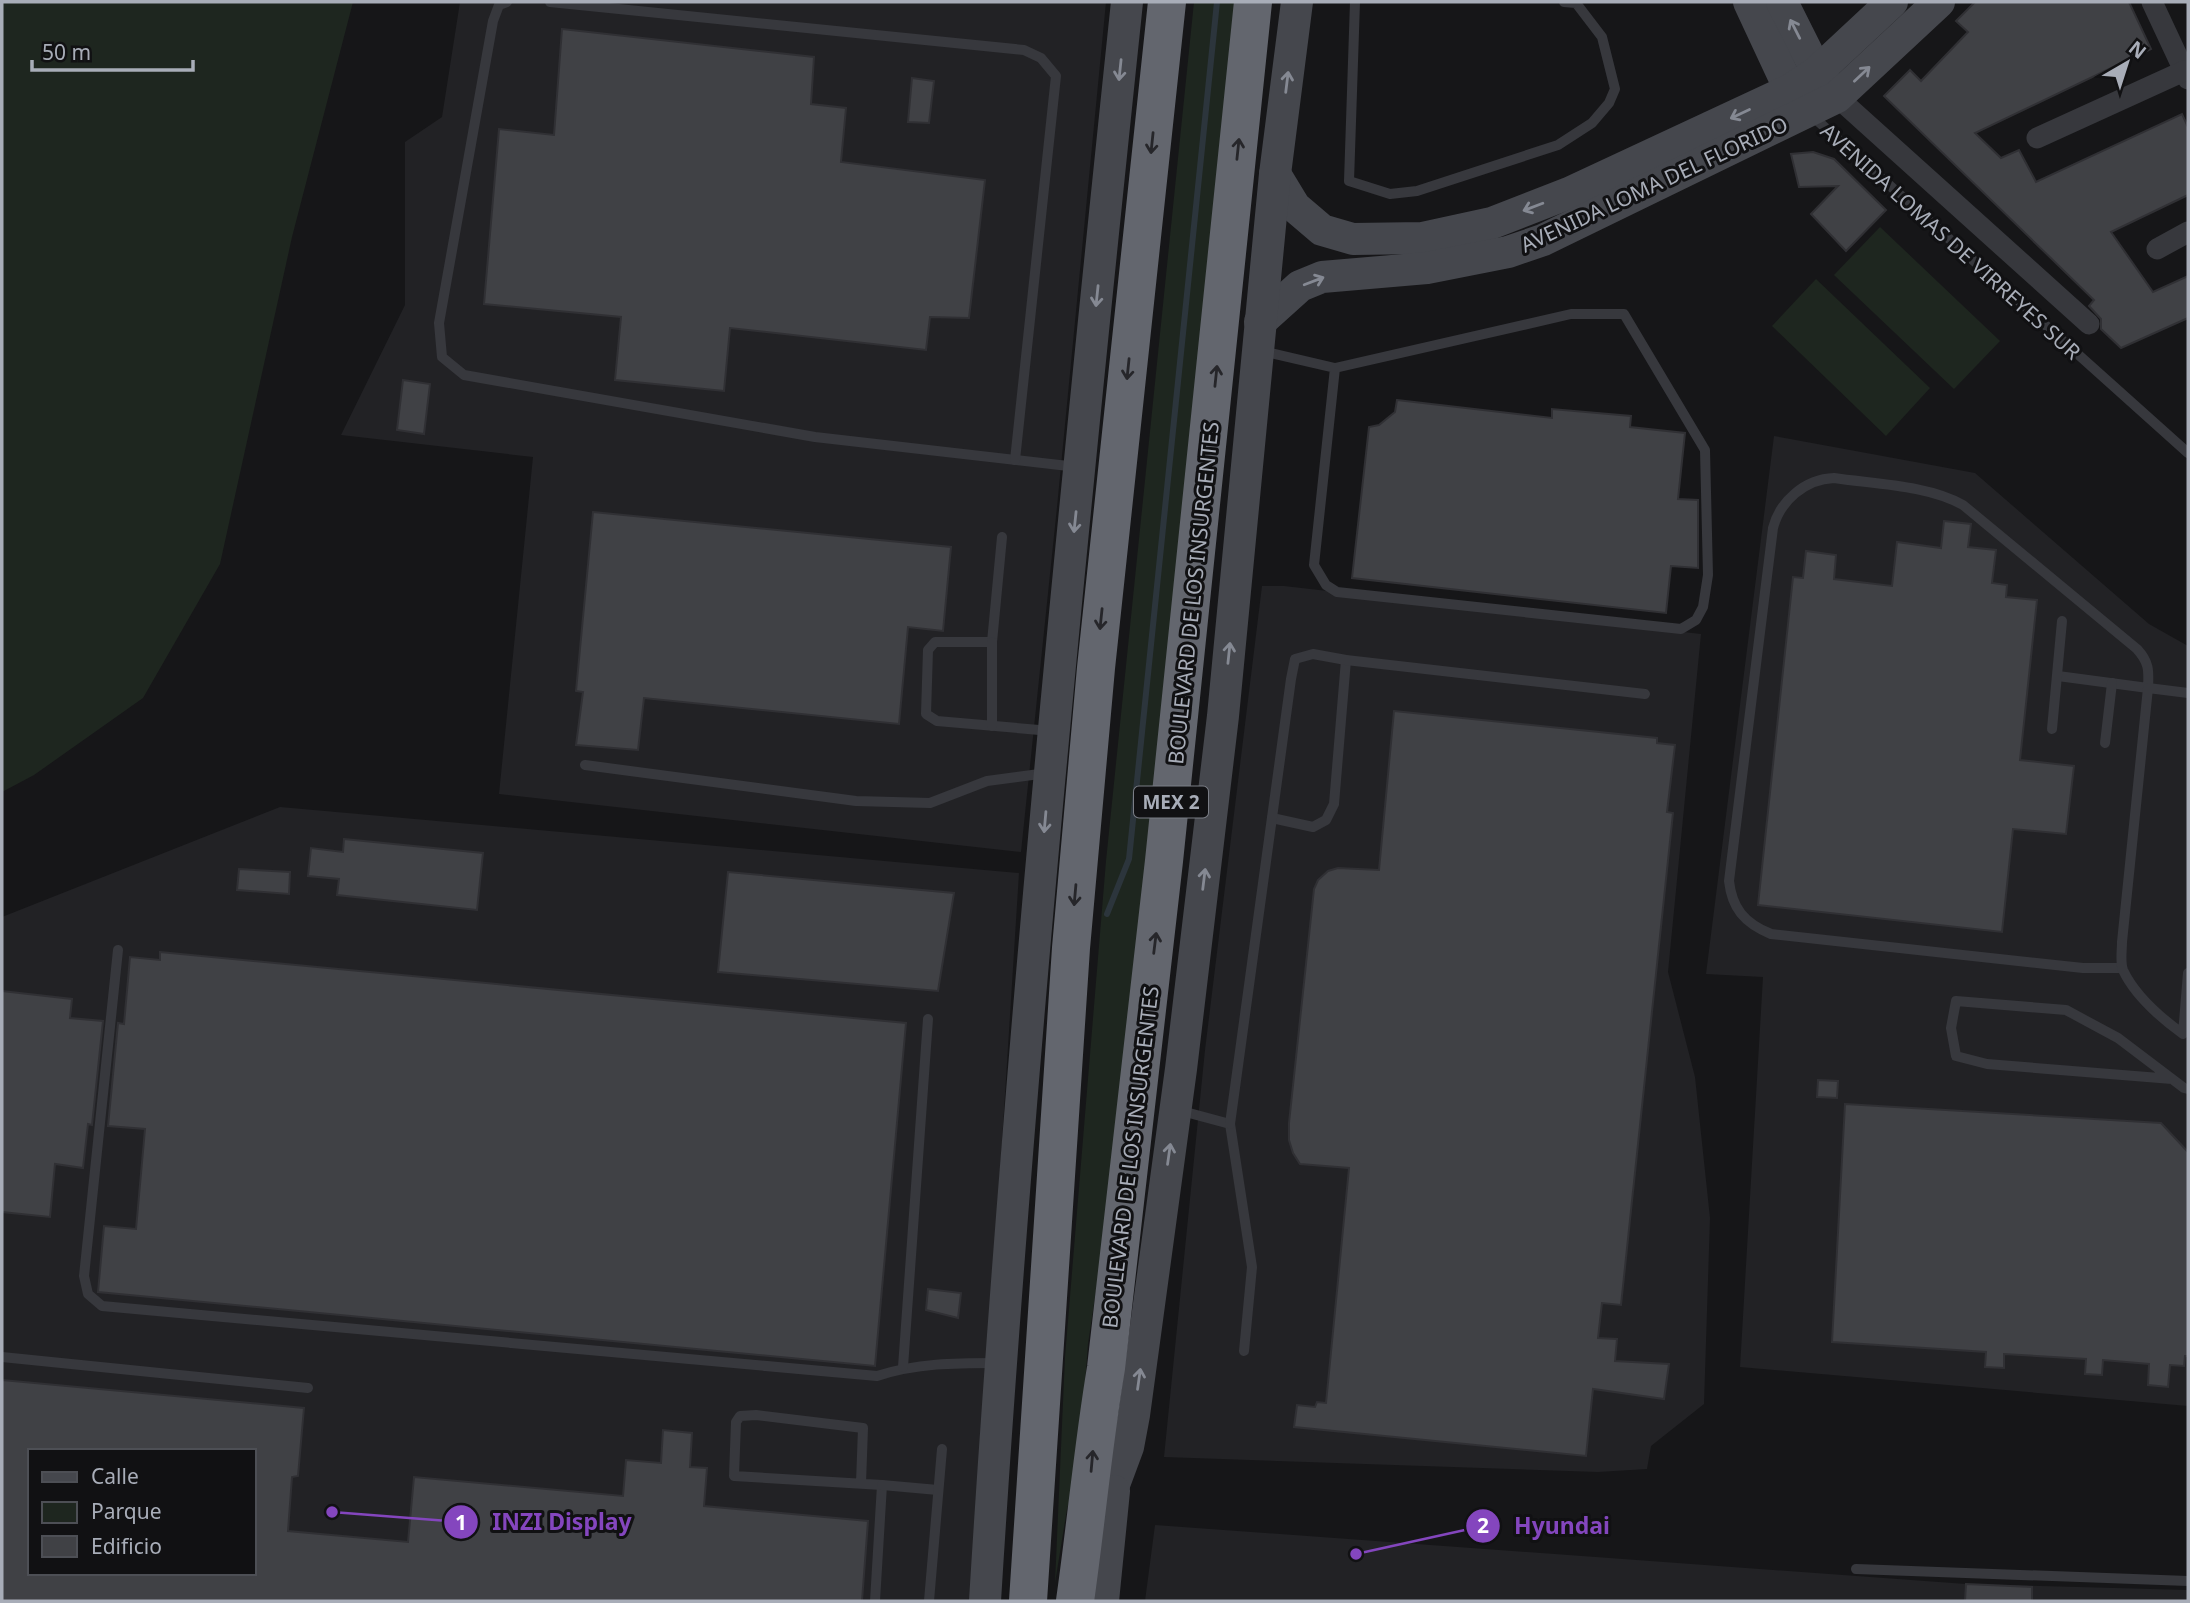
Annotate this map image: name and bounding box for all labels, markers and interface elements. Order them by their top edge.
one-way arrow [1788,20,1802,40]
scale bar [32,28,192,72]
north arrow [2092,28,2162,98]
text: N [2124,35,2152,65]
text: 50 m [42,38,91,66]
one-way arrow [1113,58,1126,80]
one-way arrow [1853,66,1871,82]
one-way arrow [1281,71,1294,94]
one-way arrow [1730,108,1751,121]
street label: AVENIDA LOMA DEL FLORIDO [1516,110,1792,258]
street label: AVENIDA LOMAS DE VIRREYES SUR [1815,117,2087,365]
one-way arrow [1145,131,1158,153]
one-way arrow [1232,139,1245,161]
one-way arrow [1522,202,1544,214]
one-way arrow [1303,274,1324,286]
one-way arrow [1090,284,1103,307]
one-way arrow [1121,357,1134,380]
one-way arrow [1210,365,1223,388]
street label: BOULEVARD DE LOS INSURGENTES [1161,420,1225,766]
one-way arrow [1068,511,1081,533]
one-way arrow [1094,608,1107,630]
one-way arrow [1223,642,1236,665]
road number: MEX 2 [1134,786,1208,818]
one-way arrow [1039,810,1052,833]
one-way arrow [1197,868,1210,891]
one-way arrow [1069,883,1082,906]
one-way arrow [1148,932,1161,955]
street label: BOULEVARD DE LOS INSURGENTES [1095,984,1165,1330]
one-way arrow [1163,1143,1176,1165]
one-way arrow [1132,1368,1145,1391]
legend [28,1449,256,1575]
one-way arrow [1085,1450,1098,1472]
text: Calle [91,1462,139,1490]
text: Parque [91,1497,161,1525]
callout: INZI Display [443,1500,646,1544]
callout: Hyundai [1466,1504,1624,1548]
text: INZI Display [492,1505,633,1537]
text: 1 [455,1508,467,1536]
text: Hyundai [1514,1509,1610,1541]
text: 2 [1477,1511,1489,1539]
text: Edificio [91,1532,162,1560]

